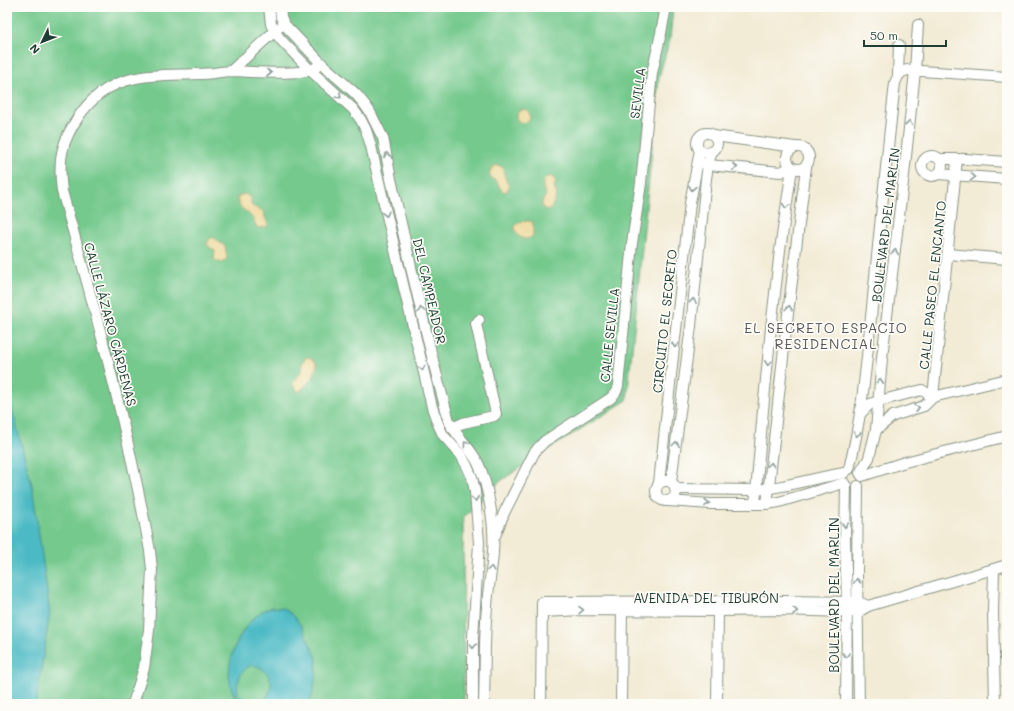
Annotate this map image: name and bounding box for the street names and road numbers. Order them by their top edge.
street label: SEVILLA [625,66,649,120]
street label: BOULEVARD DEL MARLIN [867,147,903,303]
street label: CALLE PASEO EL ENCANTO [915,200,949,370]
street label: DEL CAMPEADOR [410,236,450,346]
street label: CALLE LÁZARO CÁRDENAS [81,240,141,408]
street label: CIRCUITO EL SECRETO [648,248,680,394]
street label: CALLE SEVILLA [596,287,622,383]
street label: BOULEVARD DEL MARLIN [825,517,842,673]
street label: AVENIDA DEL TIBURÓN [633,589,779,606]

